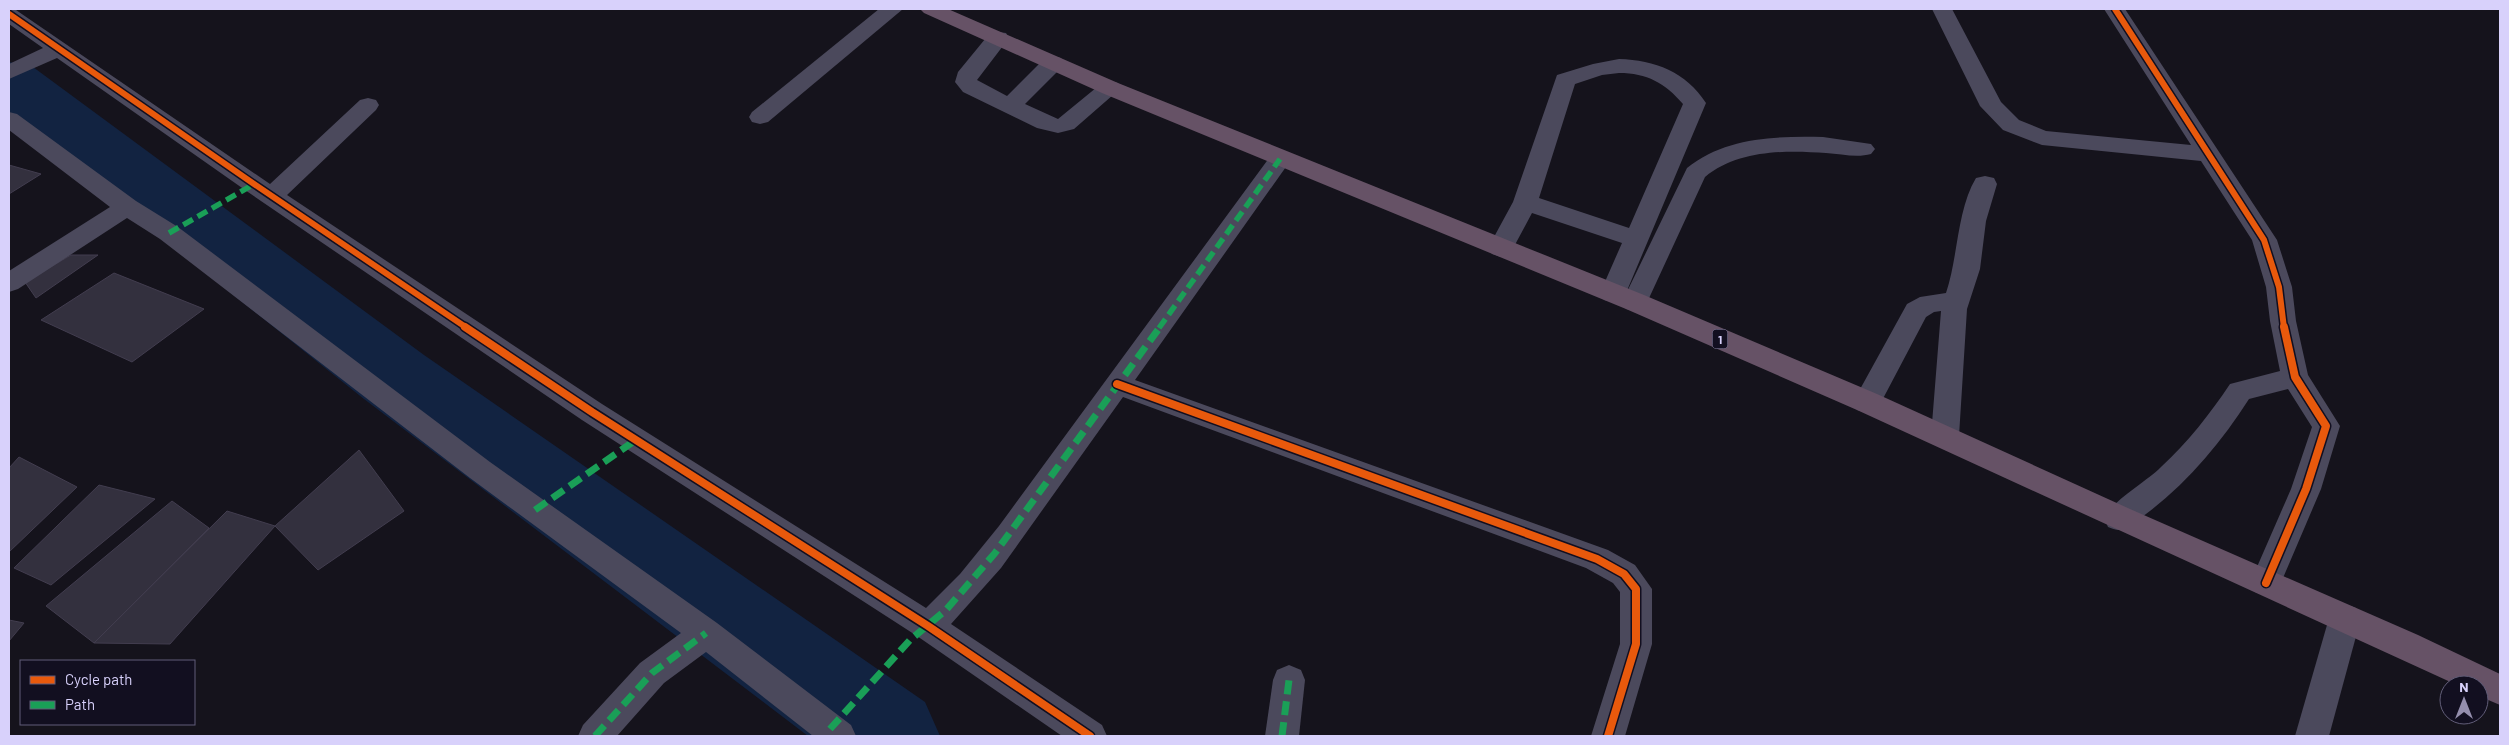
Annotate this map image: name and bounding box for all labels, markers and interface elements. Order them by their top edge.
road number: 1 [1712,329,1728,348]
legend [20,660,195,725]
text: Cycle path [65,670,132,688]
north arrow [2439,675,2489,725]
text: N [2459,678,2469,695]
text: Path [65,695,95,713]

